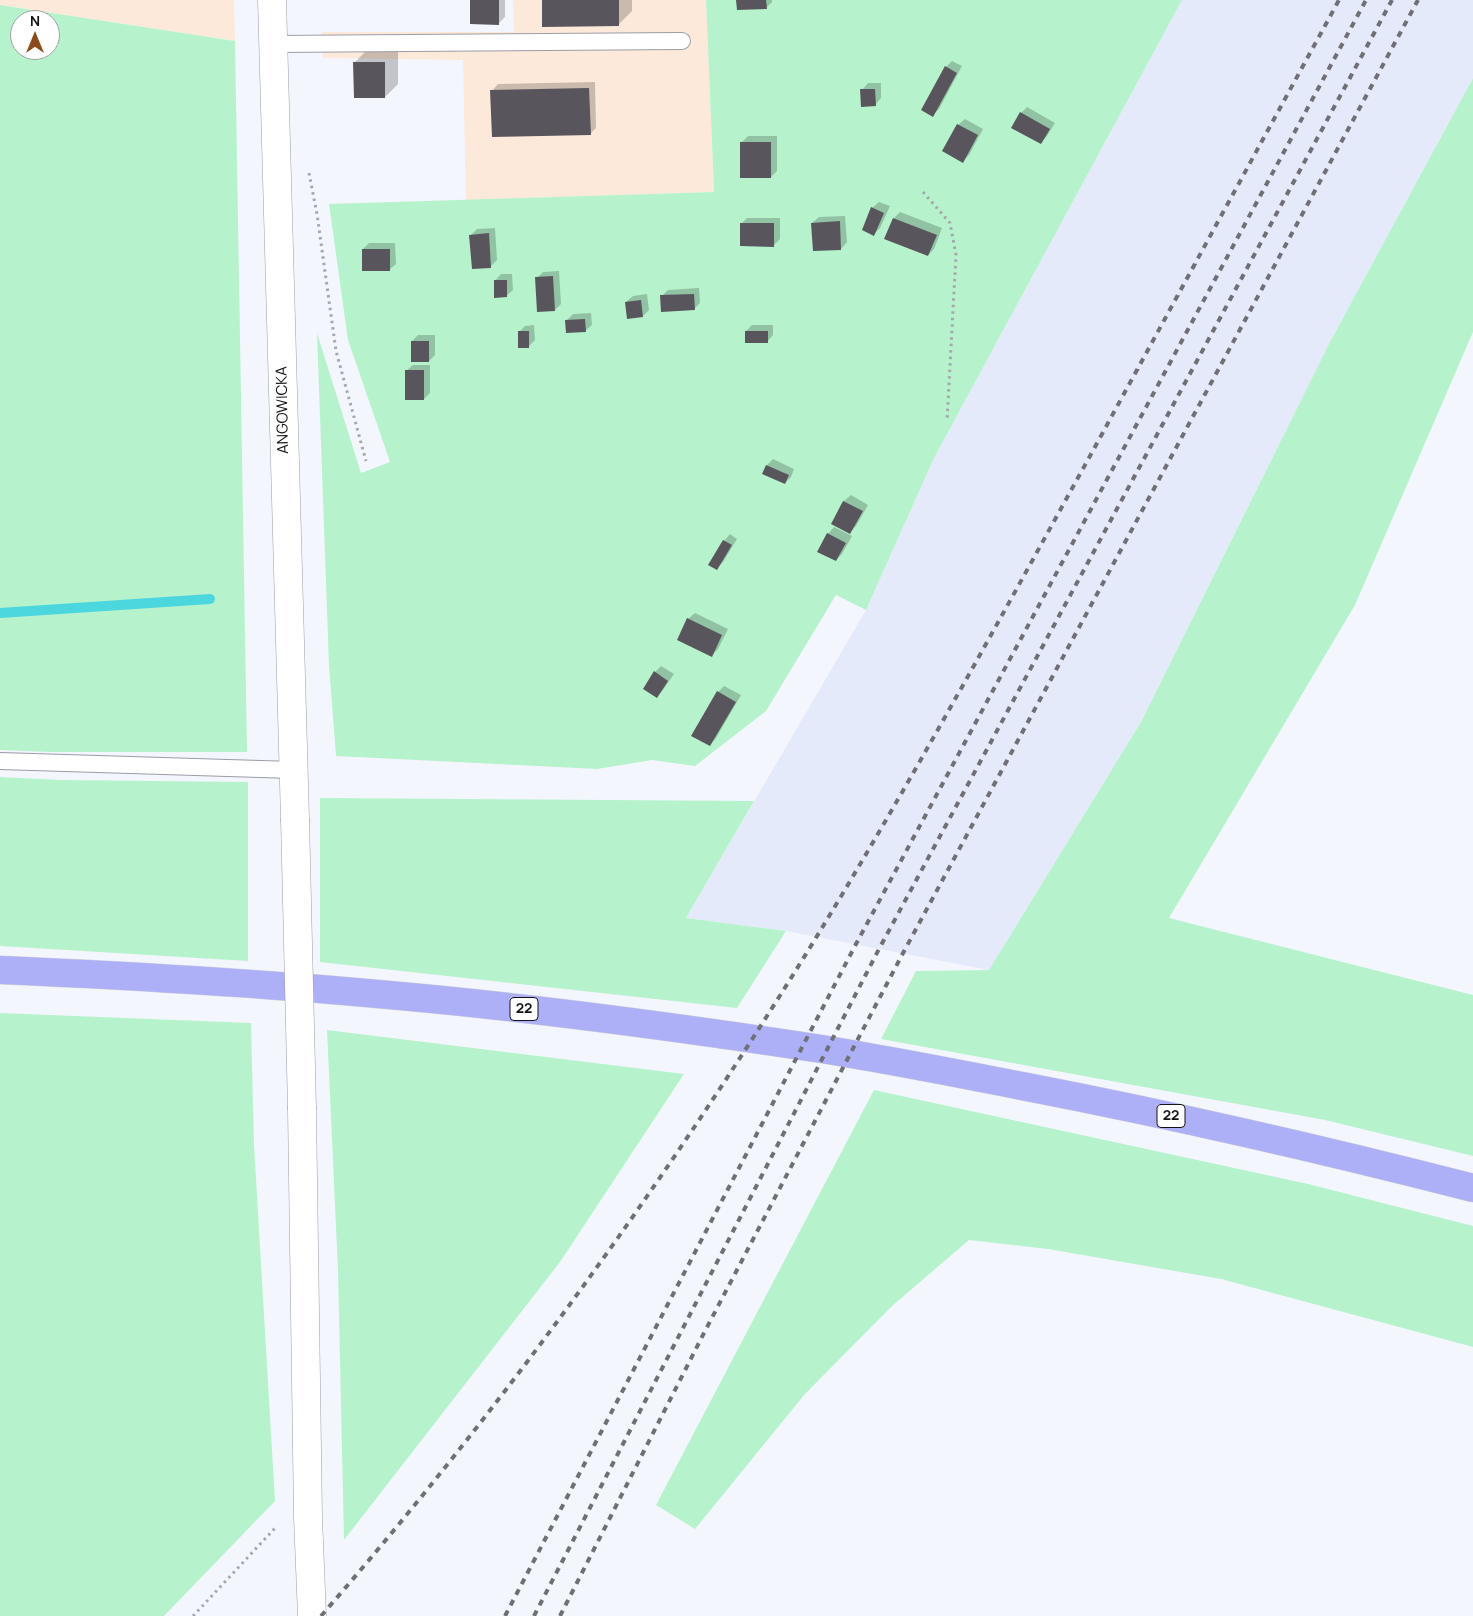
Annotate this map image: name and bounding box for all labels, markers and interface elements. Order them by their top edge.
north arrow [10,10,60,60]
text: N [30,11,40,30]
street label: ANGOWICKA [273,366,293,454]
road number: 22 [510,998,538,1021]
road number: 22 [1157,1104,1185,1128]

